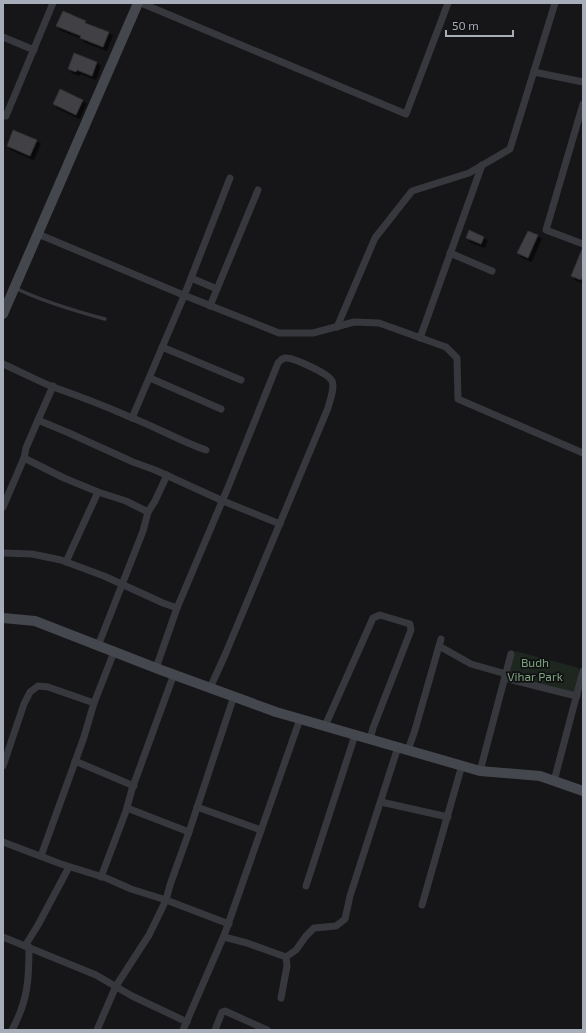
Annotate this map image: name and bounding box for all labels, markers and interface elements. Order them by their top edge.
scale bar [446,12,513,38]
text: 50 m [452,18,479,32]
park label: Budh Vihar Park [507,655,563,683]

